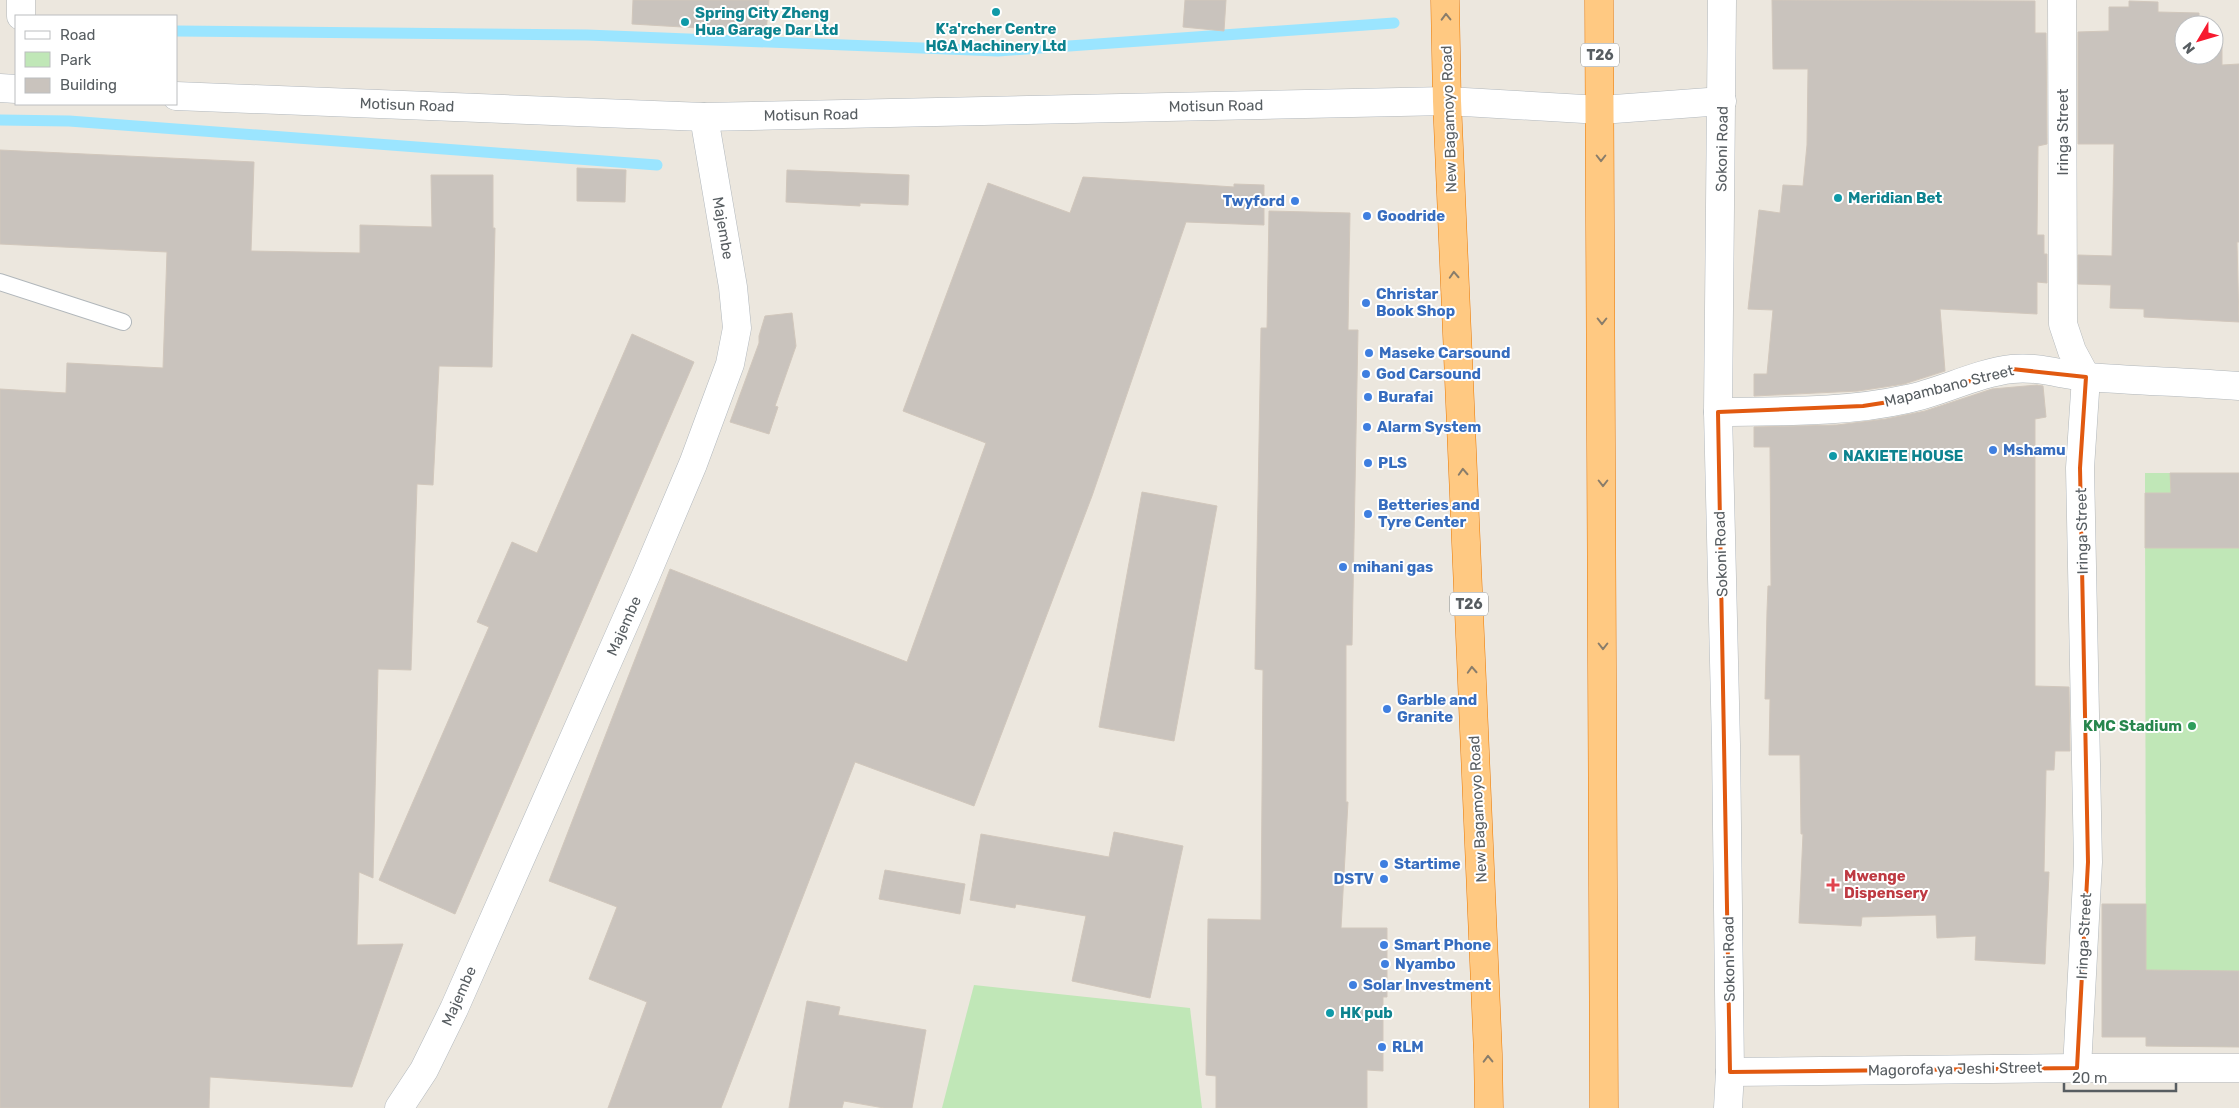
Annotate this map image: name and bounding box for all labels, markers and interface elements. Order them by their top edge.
place label: Spring City Zheng Hua Garage Dar Ltd [695,4,839,39]
marker: K'a'rcher Centre HGA Machinery Ltd [990,6,1002,18]
one-way arrow [1441,13,1451,20]
legend [15,15,178,105]
north arrow [2174,15,2224,65]
marker: Spring City Zheng Hua Garage Dar Ltd [679,16,691,28]
place label: K'a'rcher Centre HGA Machinery Ltd [925,20,1067,55]
text: Road [60,26,96,44]
text: N [2179,38,2199,57]
road number: T26 [1581,44,1619,66]
street label: New Bagamoyo Road [1437,45,1461,193]
text: Park [60,51,91,69]
text: Building [60,76,117,94]
street label: Iringa Street [2054,88,2072,175]
street label: Motisun Road [359,94,455,116]
street label: Motisun Road [1168,96,1264,116]
street label: Motisun Road [763,105,859,125]
street label: Sokoni Road [1712,106,1732,192]
one-way arrow [1596,155,1606,163]
place label: Meridian Bet [1848,189,1942,207]
place label: Twyford [1223,192,1285,210]
marker: Meridian Bet [1832,192,1844,204]
street label: Majembe [709,195,737,261]
marker: Twyford [1289,195,1301,207]
place label: Goodride [1377,207,1445,225]
marker: Goodride [1361,210,1373,222]
one-way arrow [1449,271,1460,279]
place label: Christar Book Shop [1376,285,1455,320]
marker: Christar Book Shop [1360,297,1372,309]
one-way arrow [1597,318,1607,325]
place label: Maseke Carsound [1379,344,1510,362]
marker: Maseke Carsound [1363,347,1375,359]
street label: Mapambano Street [1882,361,2016,411]
place label: God Carsound [1376,365,1481,383]
marker: God Carsound [1360,368,1372,380]
place label: Burafai [1378,388,1433,406]
marker: Burafai [1362,391,1374,403]
place label: Alarm System [1377,418,1481,436]
marker: Alarm System [1361,421,1373,433]
place label: Mshamu [2003,441,2066,459]
marker: Mshamu [1987,444,1999,456]
place label: NAKIETE HOUSE [1843,447,1963,465]
marker: NAKIETE HOUSE [1827,450,1839,462]
place label: PLS [1378,454,1407,472]
marker: PLS [1362,457,1374,469]
one-way arrow [1458,468,1468,476]
one-way arrow [1597,480,1608,488]
street label: Iringa Street [2072,487,2092,575]
place label: Betteries and Tyre Center [1378,496,1480,531]
marker: Betteries and Tyre Center [1362,508,1374,520]
street label: Sokoni Road [1711,511,1731,597]
place label: mihani gas [1353,558,1433,576]
marker: mihani gas [1337,561,1349,573]
road number: T26 [1450,592,1488,616]
street label: Majembe [603,593,645,659]
one-way arrow [1598,642,1608,650]
one-way arrow [1466,665,1477,673]
place label: Garble and Granite [1397,691,1477,726]
marker: Garble and Granite [1381,703,1393,715]
place label: KMC Stadium [2083,717,2182,735]
marker: KMC Stadium [2186,720,2198,732]
street label: New Bagamoyo Road [1465,735,1491,883]
place label: Startime [1394,855,1461,873]
marker: Startime [1378,858,1390,870]
place label: Mwenge Dispensery [1844,867,1928,902]
place label: DSTV [1334,870,1375,888]
marker: DSTV [1378,873,1390,885]
marker: Mwenge Dispensery [1826,878,1840,892]
street label: Iringa Street [2073,892,2095,980]
street label: Sokoni Road [1719,916,1739,1002]
place label: Smart Phone [1394,936,1491,954]
marker: Smart Phone [1378,939,1390,951]
place label: Nyambo [1395,955,1456,973]
marker: Nyambo [1379,958,1391,970]
street label: Majembe [438,963,480,1029]
place label: Solar Investment [1363,976,1491,994]
marker: Solar Investment [1347,979,1359,991]
place label: HK pub [1340,1004,1393,1022]
marker: HK pub [1324,1007,1336,1019]
place label: RLM [1392,1038,1424,1056]
marker: RLM [1376,1041,1388,1053]
one-way arrow [1483,1055,1494,1063]
street label: Magorofa ya Jeshi Street [1868,1058,2042,1080]
scale bar [2064,1060,2176,1092]
text: 20 m [2072,1069,2107,1087]

